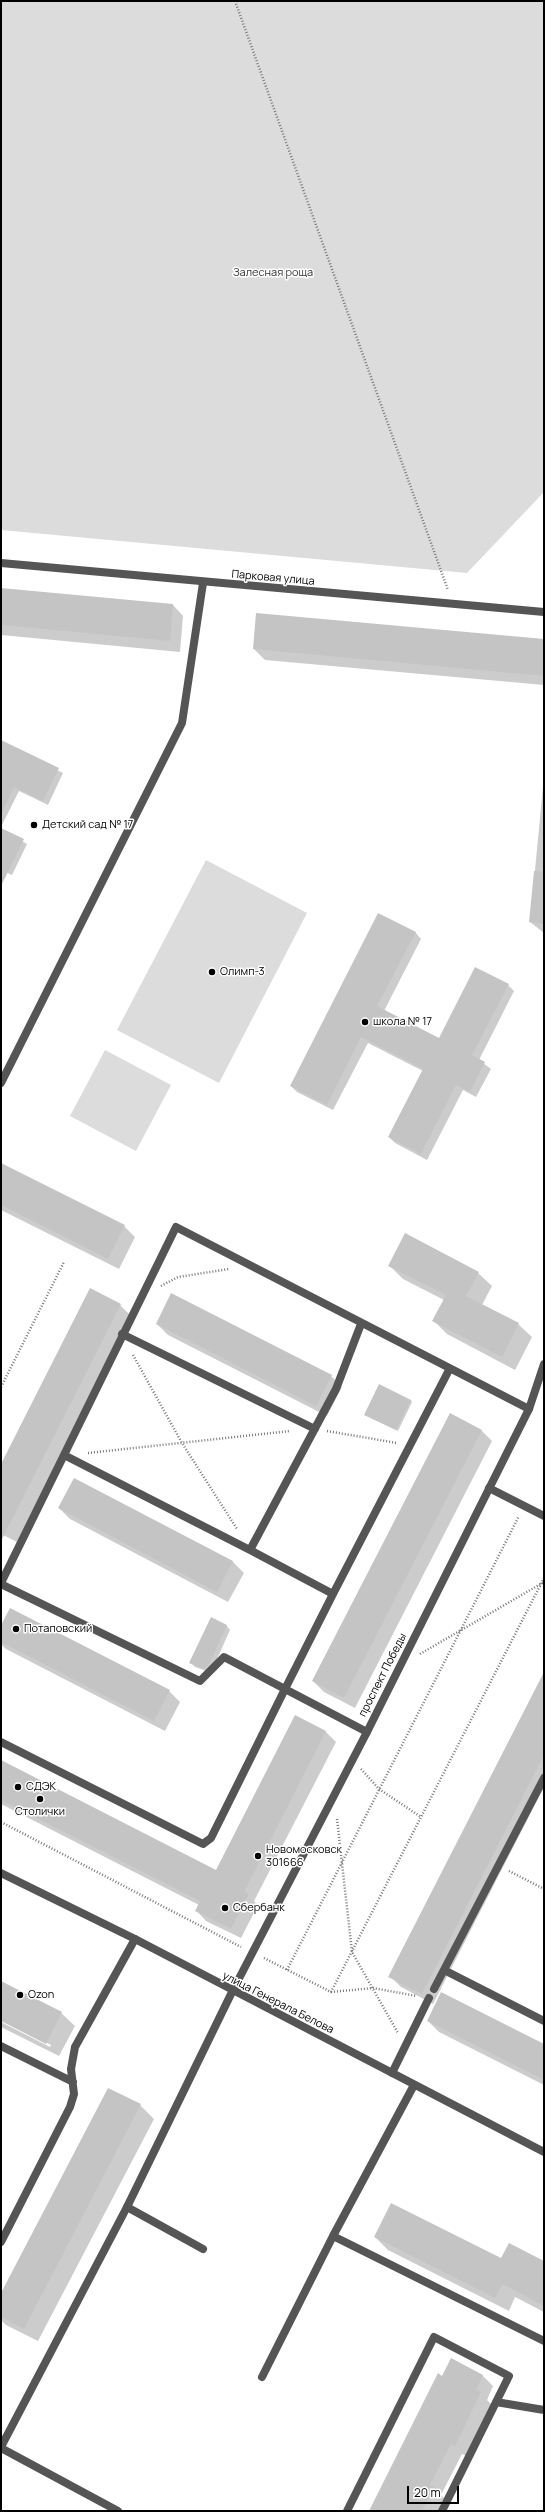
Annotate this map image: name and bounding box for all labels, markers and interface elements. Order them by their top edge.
park label: Залесная роща [233,266,313,280]
street label: Парковая улица [231,568,315,588]
place label: Детский сад № 17 [42,818,133,832]
marker: Детский сад № 17 [29,820,39,830]
place label: Олимп-3 [220,965,265,979]
marker: Олимп-3 [207,967,217,977]
place label: школа № 17 [373,1015,432,1029]
marker: школа № 17 [360,1017,370,1027]
place label: Потаповский [24,1622,92,1636]
marker: Потаповский [11,1624,21,1634]
street label: проспект Победы [356,1631,410,1719]
place label: СДЭК [26,1780,56,1794]
marker: СДЭК [13,1782,23,1792]
marker: Столички [35,1794,45,1804]
place label: Столички [15,1805,65,1819]
place label: Новомосковск 301666 [266,1843,342,1869]
marker: Новомосковск 301666 [253,1851,263,1861]
place label: Сбербанк [233,1901,285,1915]
marker: Сбербанк [220,1903,230,1913]
street label: улица Генерала Белова [220,1969,336,2037]
place label: Ozon [28,1988,54,2002]
marker: Ozon [15,1990,25,2000]
scale bar [409,2478,461,2504]
text: 20 m [414,2484,441,2501]

